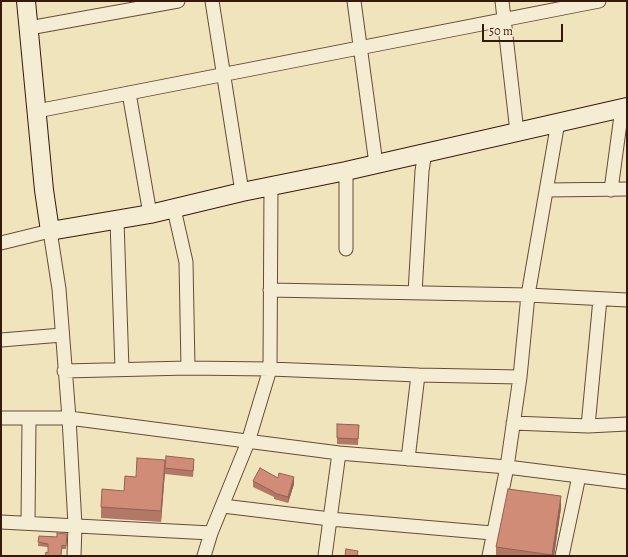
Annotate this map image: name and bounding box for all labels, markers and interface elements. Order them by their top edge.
scale bar [484,16,565,42]
text: 50 m [489,23,513,39]

